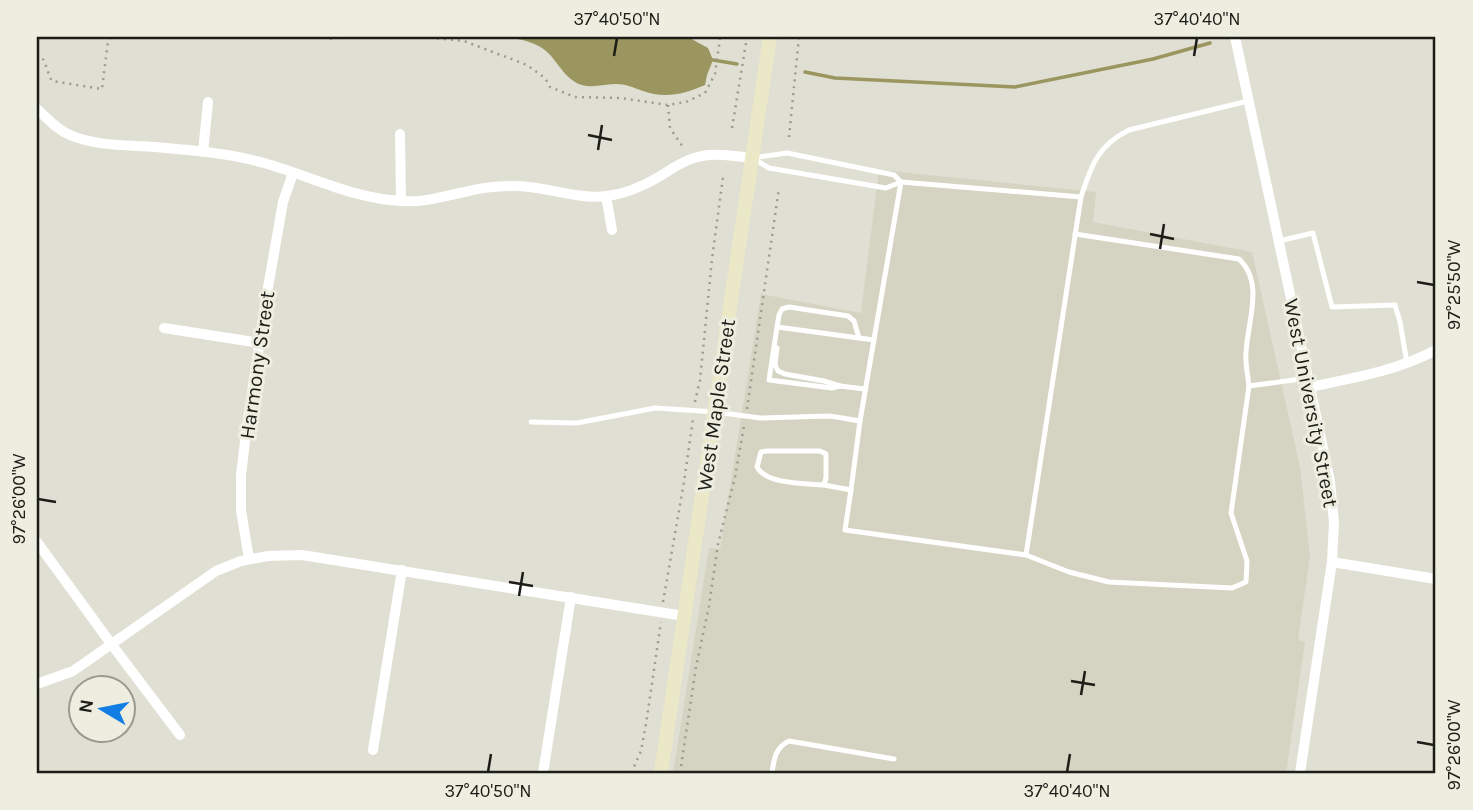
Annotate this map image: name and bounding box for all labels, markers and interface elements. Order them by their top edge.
text: 37°40'50"N [573,8,661,30]
text: 37°40'40"N [1154,8,1240,30]
text: 97°25'50"W [1443,240,1465,330]
street label: Harmony Street [235,289,279,441]
street label: West University Street [1279,297,1343,509]
street label: West Maple Street [692,317,740,493]
text: 97°26'00"W [8,453,30,545]
north arrow [66,674,136,744]
text: N [74,698,98,715]
text: 97°26'00"W [1443,699,1465,791]
text: 37°40'50"N [444,780,532,802]
text: 37°40'40"N [1024,780,1110,802]

